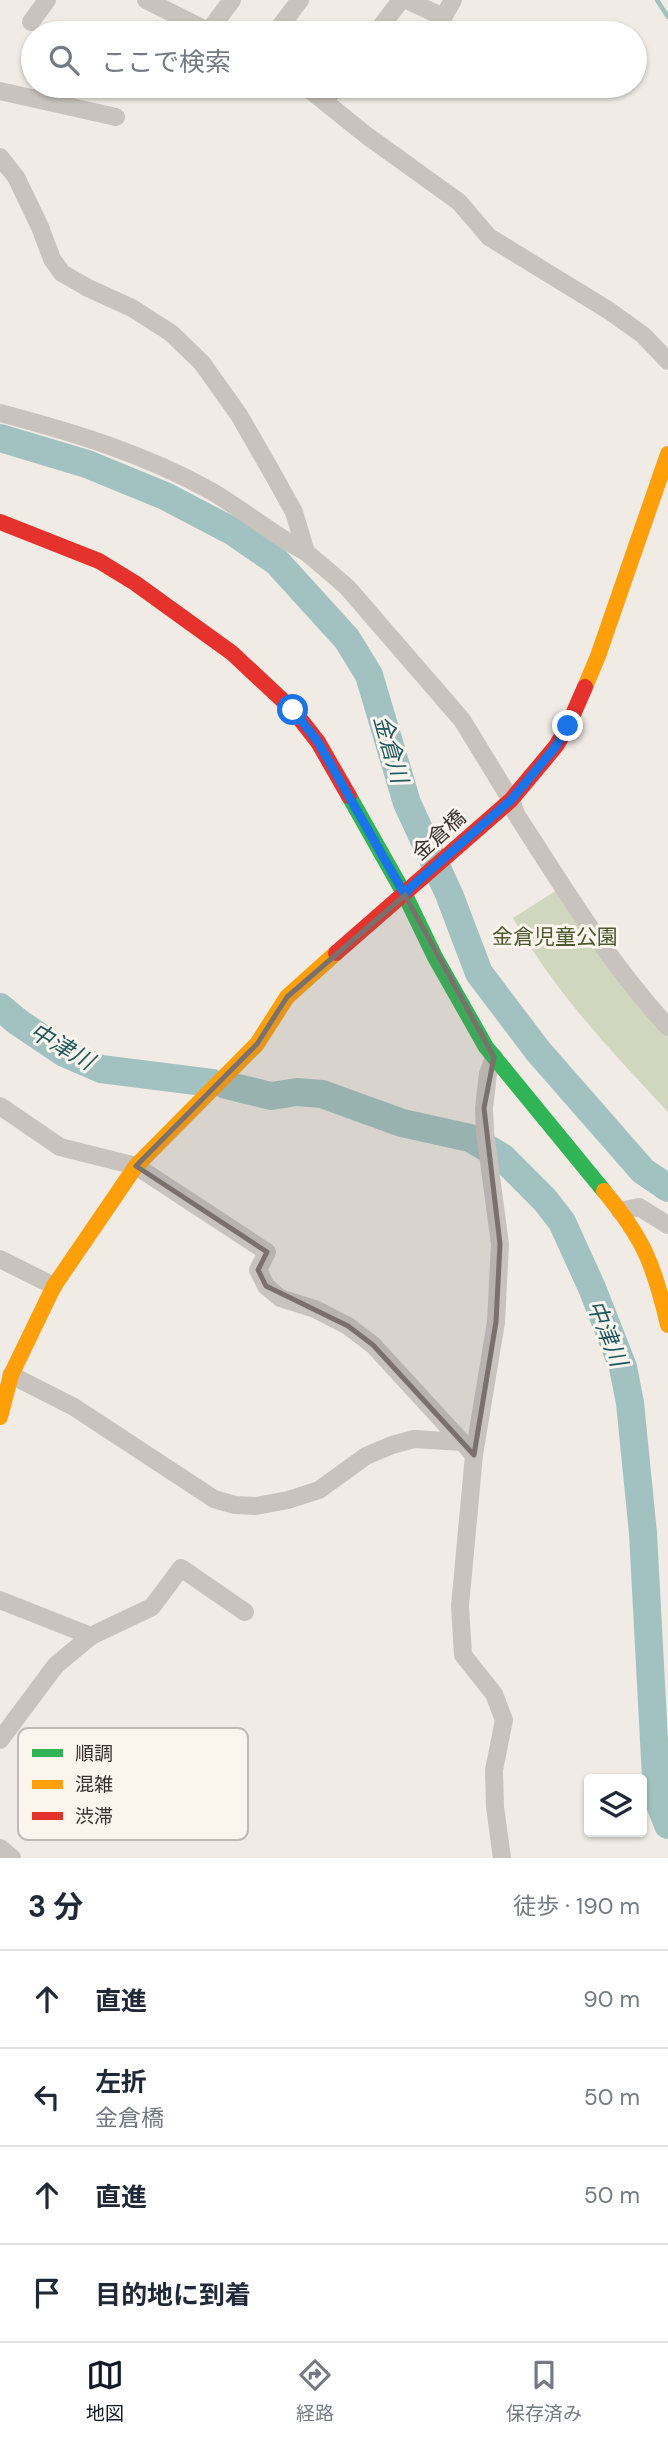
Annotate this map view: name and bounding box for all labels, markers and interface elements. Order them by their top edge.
search box [21,21,647,98]
icon: search [45,41,83,79]
text: ここで検索 [101,45,231,79]
route start [277,694,308,725]
route end [552,710,583,741]
water label: 金倉川 [367,712,416,789]
street label: 金倉橋 [406,804,472,866]
park label: 金倉児童公園 [492,923,618,951]
water label: 中津川 [25,1016,102,1078]
water label: 中津川 [580,1295,635,1373]
legend [18,1728,248,1840]
text: 順調 [75,1741,113,1766]
text: 混雑 [75,1772,113,1797]
map controls [584,1774,647,1837]
button: layers [584,1774,647,1837]
text: 渋滞 [75,1804,113,1829]
text: 3 分 [28,1887,83,1926]
text: 徒歩 · 190 m [513,1891,640,1921]
icon: ahead [28,1980,66,2018]
text: 直進 [95,1984,147,2018]
text: 90 m [583,1984,640,2014]
text: 左折 [95,2065,147,2099]
icon: left [28,2078,66,2116]
text: 50 m [584,2082,640,2112]
text: 金倉橋 [95,2103,164,2133]
icon: ahead [28,2176,66,2214]
text: 直進 [95,2180,147,2214]
text: 50 m [584,2180,640,2210]
icon: arrive [28,2274,66,2312]
text: 目的地に到着 [95,2278,251,2312]
tab: 地図 [86,2356,124,2426]
tab: 経路 [296,2356,334,2426]
tab: 保存済み [506,2356,582,2426]

